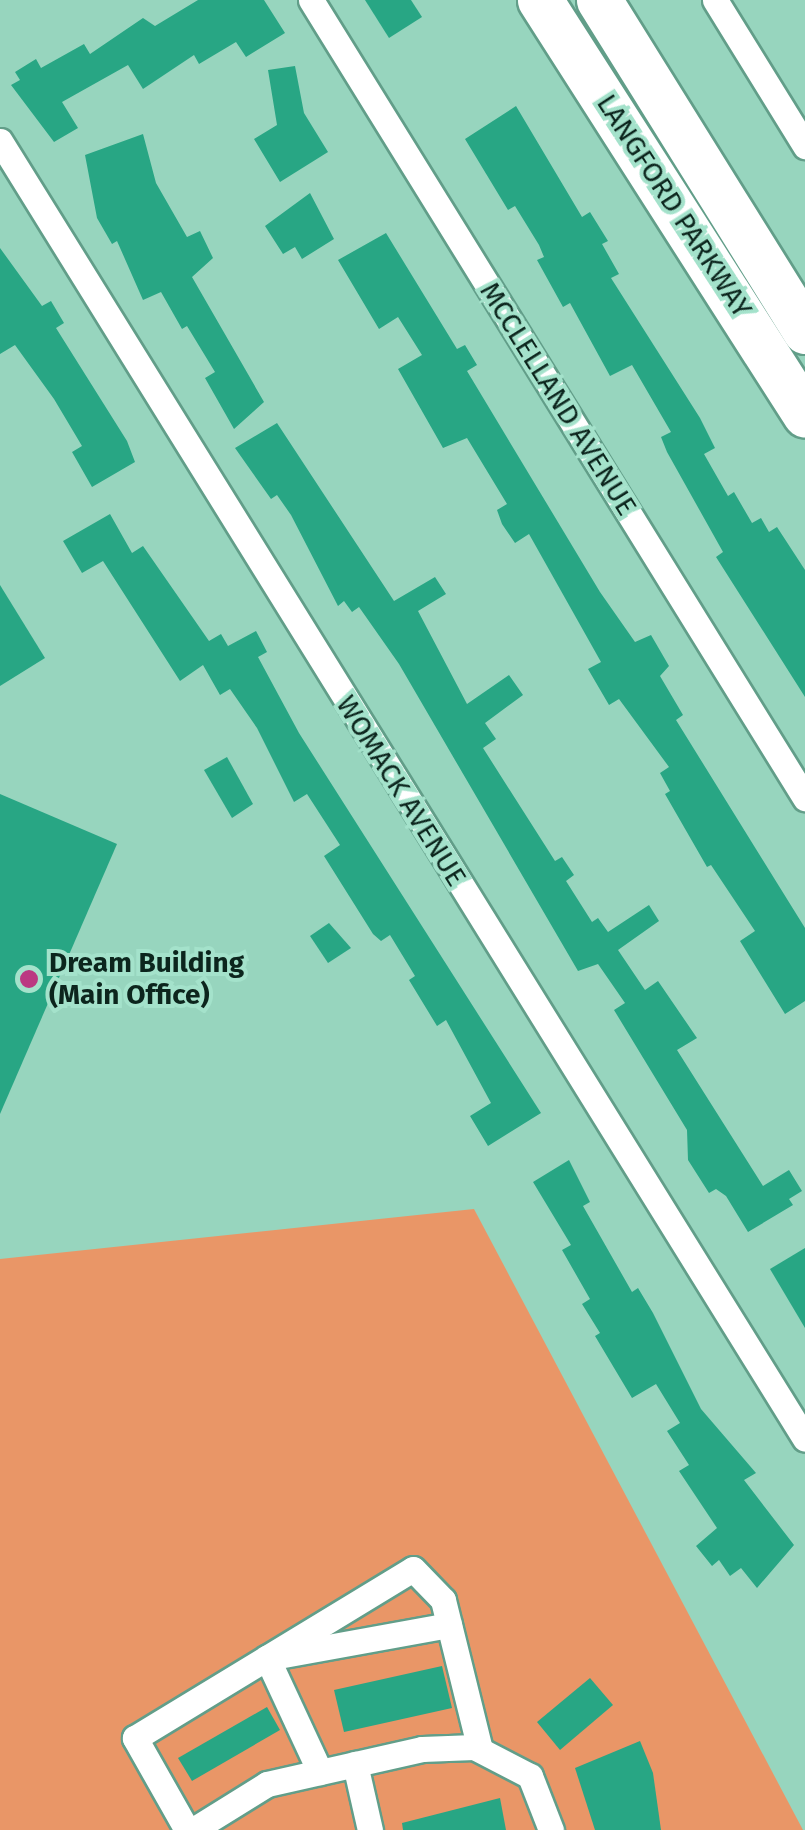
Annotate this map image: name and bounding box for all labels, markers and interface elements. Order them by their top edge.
street label: LANGFORD PARKWAY [589,88,759,324]
street label: MCCLELLAND AVENUE [473,276,643,522]
street label: WOMACK AVENUE [329,690,473,892]
place label: Dream Building (Main Office) [49,946,244,1012]
marker: Dream Building (Main Office) [18,968,40,990]

